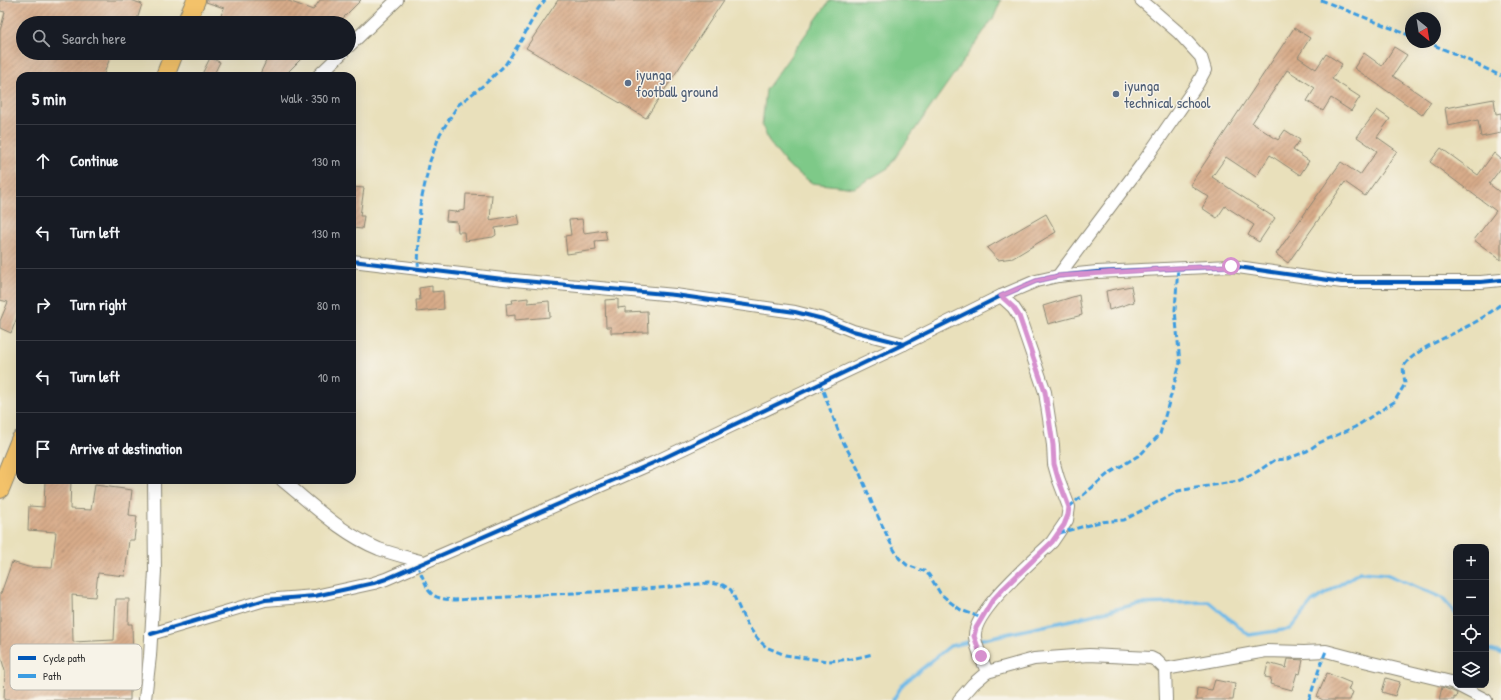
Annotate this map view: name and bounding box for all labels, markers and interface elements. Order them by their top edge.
north arrow [1405,12,1441,48]
search box [16,16,356,60]
icon: search [30,27,52,49]
text: Search here [62,28,126,49]
place label: iyunga football ground [636,64,718,102]
place label: iyunga technical school [1124,75,1211,113]
marker: iyunga football ground [623,78,633,88]
text: 5 min [32,87,66,110]
text: Walk · 350 m [280,89,340,107]
marker: iyunga technical school [1111,89,1121,99]
icon: ahead [32,150,54,172]
text: Continue [70,150,118,171]
text: 130 m [312,152,340,170]
icon: left [32,222,54,244]
text: Turn left [70,222,120,243]
text: 130 m [312,224,340,242]
route start [1222,257,1240,275]
icon: right [32,294,54,316]
text: Turn right [70,294,126,315]
text: 80 m [317,296,340,314]
icon: left [32,366,54,388]
text: Turn left [70,366,120,387]
text: 10 m [318,368,340,386]
icon: arrive [32,438,54,460]
text: Arrive at destination [70,438,182,459]
map controls [1453,544,1489,688]
button: + [1453,544,1489,580]
button: − [1453,580,1489,616]
button: locate [1453,616,1489,652]
legend [10,644,142,690]
route end [972,647,990,665]
text: Cycle path [43,651,86,665]
button: layers [1453,652,1489,688]
text: Path [43,669,61,683]

